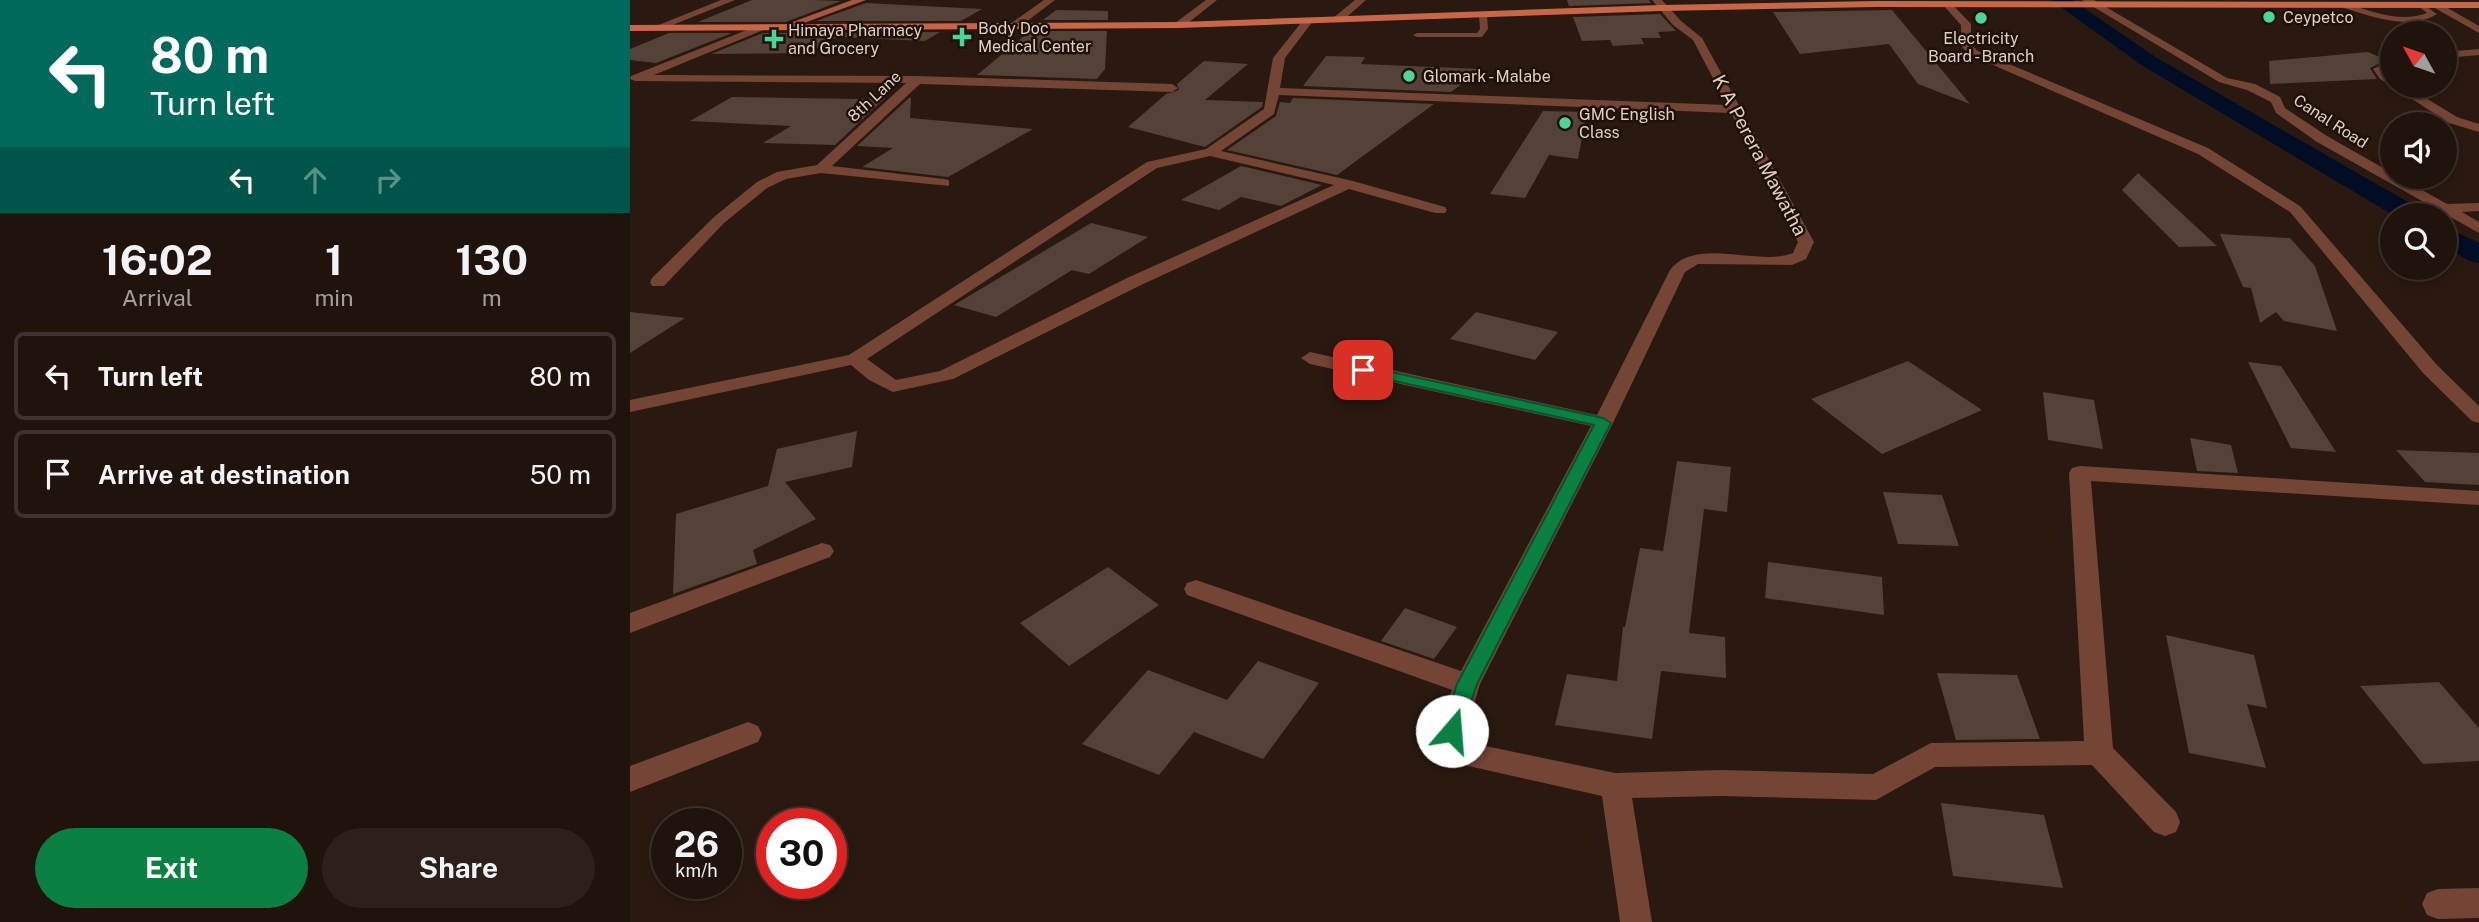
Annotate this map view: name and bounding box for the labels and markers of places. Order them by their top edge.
place label: Ceypetco [2283,8,2353,27]
marker: Ceypetco [2261,9,2277,25]
marker: Electricity Board - Branch [1973,10,1989,26]
place label: Body Doc Medical Center [978,19,1091,56]
place label: Himaya Pharmacy and Grocery [788,21,923,58]
marker: Body Doc Medical Center [952,27,972,47]
place label: Electricity Board - Branch [1928,29,2034,66]
marker: Himaya Pharmacy and Grocery [766,31,782,47]
place label: Glomark - Malabe [1423,67,1551,86]
marker: Glomark - Malabe [1401,68,1417,84]
place label: GMC English Class [1579,105,1675,142]
marker: GMC English Class [1557,115,1573,131]
pin [1333,340,1393,400]

